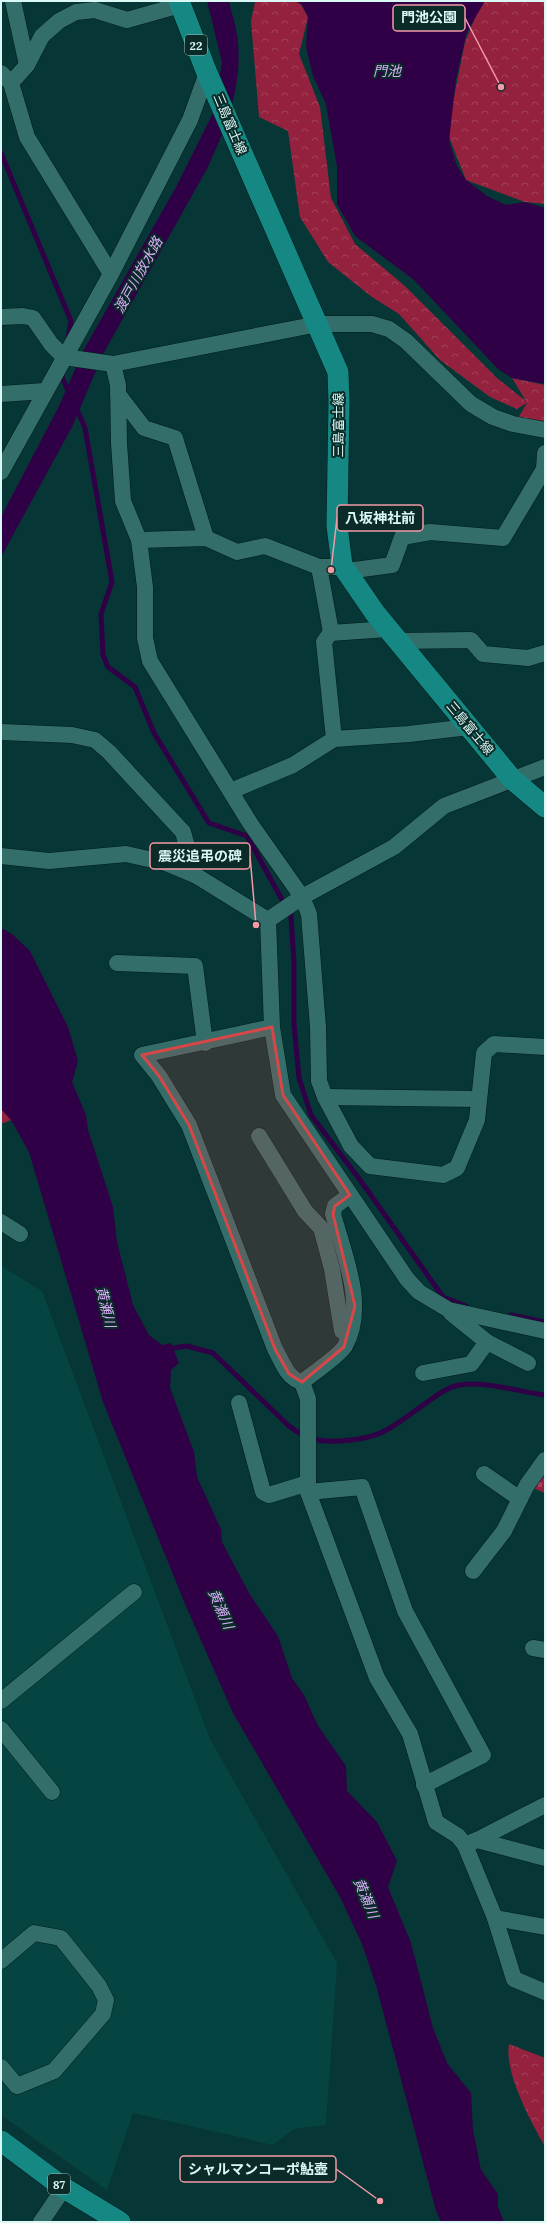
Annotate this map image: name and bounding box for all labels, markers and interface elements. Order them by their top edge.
callout: 門池公園 [393,5,465,31]
text: 門池公園 [401,8,457,26]
road number: 22 [185,35,207,55]
water label: 門池 [373,62,403,80]
street label: 三島富士線 [209,91,251,157]
water label: 渡戸川放水路 [110,233,167,316]
street label: 三島富士線 [330,392,347,458]
callout: 八坂神社前 [337,505,423,531]
text: 八坂神社前 [345,509,415,527]
street label: 三島富士線 [443,698,497,758]
callout: 震災追弔の碑 [150,843,250,869]
text: 震災追弔の碑 [158,847,242,865]
water label: 黄瀬川 [92,1284,120,1331]
water label: 黄瀬川 [204,1586,239,1634]
water label: 黄瀬川 [350,1875,383,1923]
callout: シャルマンコーポ鮎壺 [180,2156,336,2182]
text: シャルマンコーポ鮎壺 [188,2160,328,2178]
road number: 87 [48,2174,70,2194]

